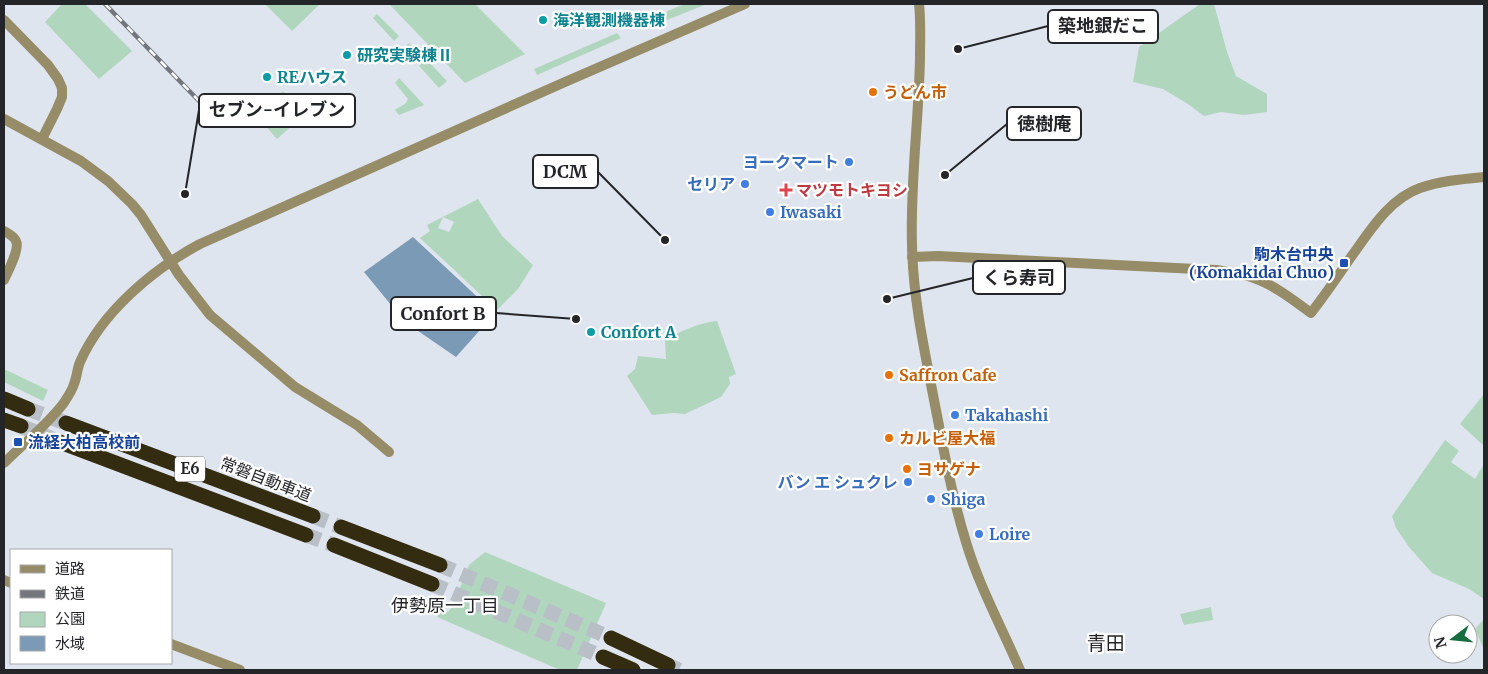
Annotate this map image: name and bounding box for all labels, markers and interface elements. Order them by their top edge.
place label: 海洋観測機器棟 [553,10,665,30]
callout: 築地銀だこ [1048,10,1158,43]
marker: 海洋観測機器棟 [537,14,549,26]
text: 築地銀だこ [1058,14,1148,37]
place label: 研究実験棟Ⅱ [357,45,453,65]
marker: 研究実験棟Ⅱ [341,49,353,61]
place label: REハウス [277,67,347,87]
marker: REハウス [261,71,273,83]
place label: うどん市 [883,82,947,102]
marker: うどん市 [867,86,879,98]
callout: セブン-イレブン [199,94,355,127]
text: セブン-イレブン [209,98,345,121]
callout: 徳樹庵 [1007,107,1081,140]
text: 徳樹庵 [1017,112,1071,135]
place label: ヨークマート [743,152,839,172]
callout: DCM [533,155,598,188]
marker: ヨークマート [843,156,855,168]
text: DCM [543,160,588,183]
place label: セリア [687,174,735,194]
marker: セリア [739,178,751,190]
place label: マツモトキヨシ [796,180,908,200]
marker: マツモトキヨシ [780,184,792,196]
place label: Iwasaki [780,202,842,222]
marker: Iwasaki [764,206,776,218]
place label: 駒木台中央 (Komakidai Chuo) [1189,244,1334,282]
marker: 駒木台中央 (Komakidai Chuo) [1338,257,1350,269]
callout: くら寿司 [973,261,1065,294]
text: くら寿司 [983,266,1055,289]
callout: Confort B [391,297,496,330]
text: Confort B [401,302,486,325]
place label: Confort A [601,322,677,342]
marker: Confort A [585,326,597,338]
place label: Saffron Cafe [899,365,997,385]
marker: Saffron Cafe [883,369,895,381]
place label: Takahashi [965,405,1049,425]
marker: Takahashi [949,409,961,421]
place label: カルビ屋大福 [899,428,995,448]
place label: 流経大柏高校前 [28,432,140,452]
marker: カルビ屋大福 [883,432,895,444]
marker: 流経大柏高校前 [12,436,24,448]
street label: 常磐自動車道 [218,452,314,506]
road number: E6 [175,456,205,482]
place label: ヨサゲナ [917,459,981,479]
marker: ヨサゲナ [901,463,913,475]
place label: バン エ シュクレ [778,472,898,492]
marker: バン エ シュクレ [902,476,914,488]
place label: Shiga [941,489,986,509]
marker: Shiga [925,493,937,505]
place label: Loire [989,524,1031,544]
marker: Loire [973,528,985,540]
legend [10,549,172,664]
text: 道路 [55,559,85,578]
text: 鉄道 [55,584,85,603]
district label: 伊勢原一丁目 [391,594,499,617]
text: 公園 [55,609,85,628]
north arrow [1428,614,1478,664]
district label: 青田 [1087,631,1125,655]
text: 水域 [55,634,85,653]
text: N [1430,635,1451,650]

